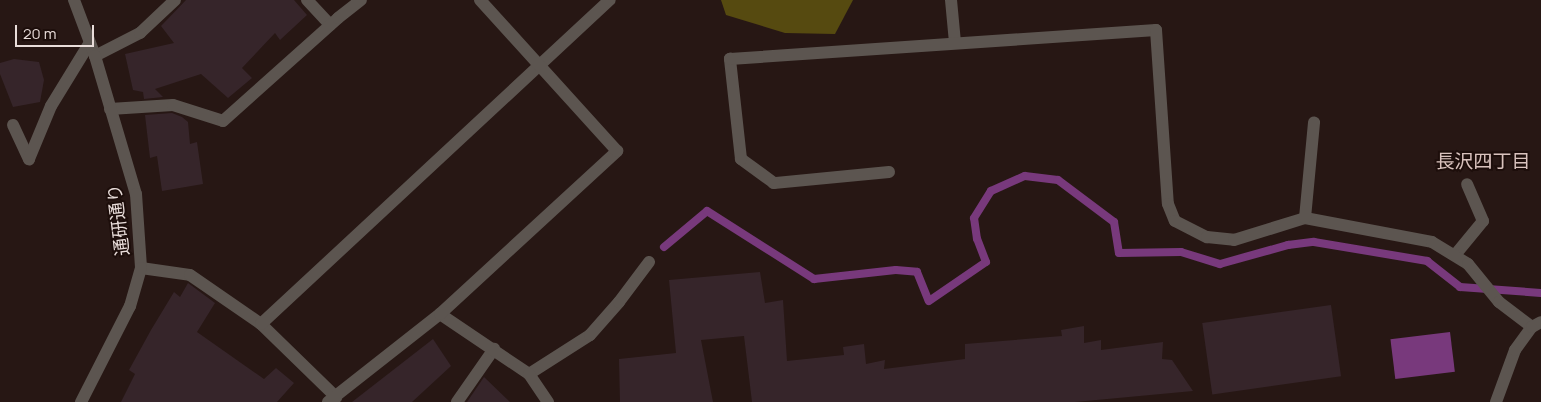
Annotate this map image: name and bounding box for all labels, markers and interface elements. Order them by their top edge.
scale bar [18,15,96,47]
text: 20 m [23,23,56,44]
district label: 長沢四丁目 [1436,151,1530,173]
street label: 通研通り [103,183,133,257]

